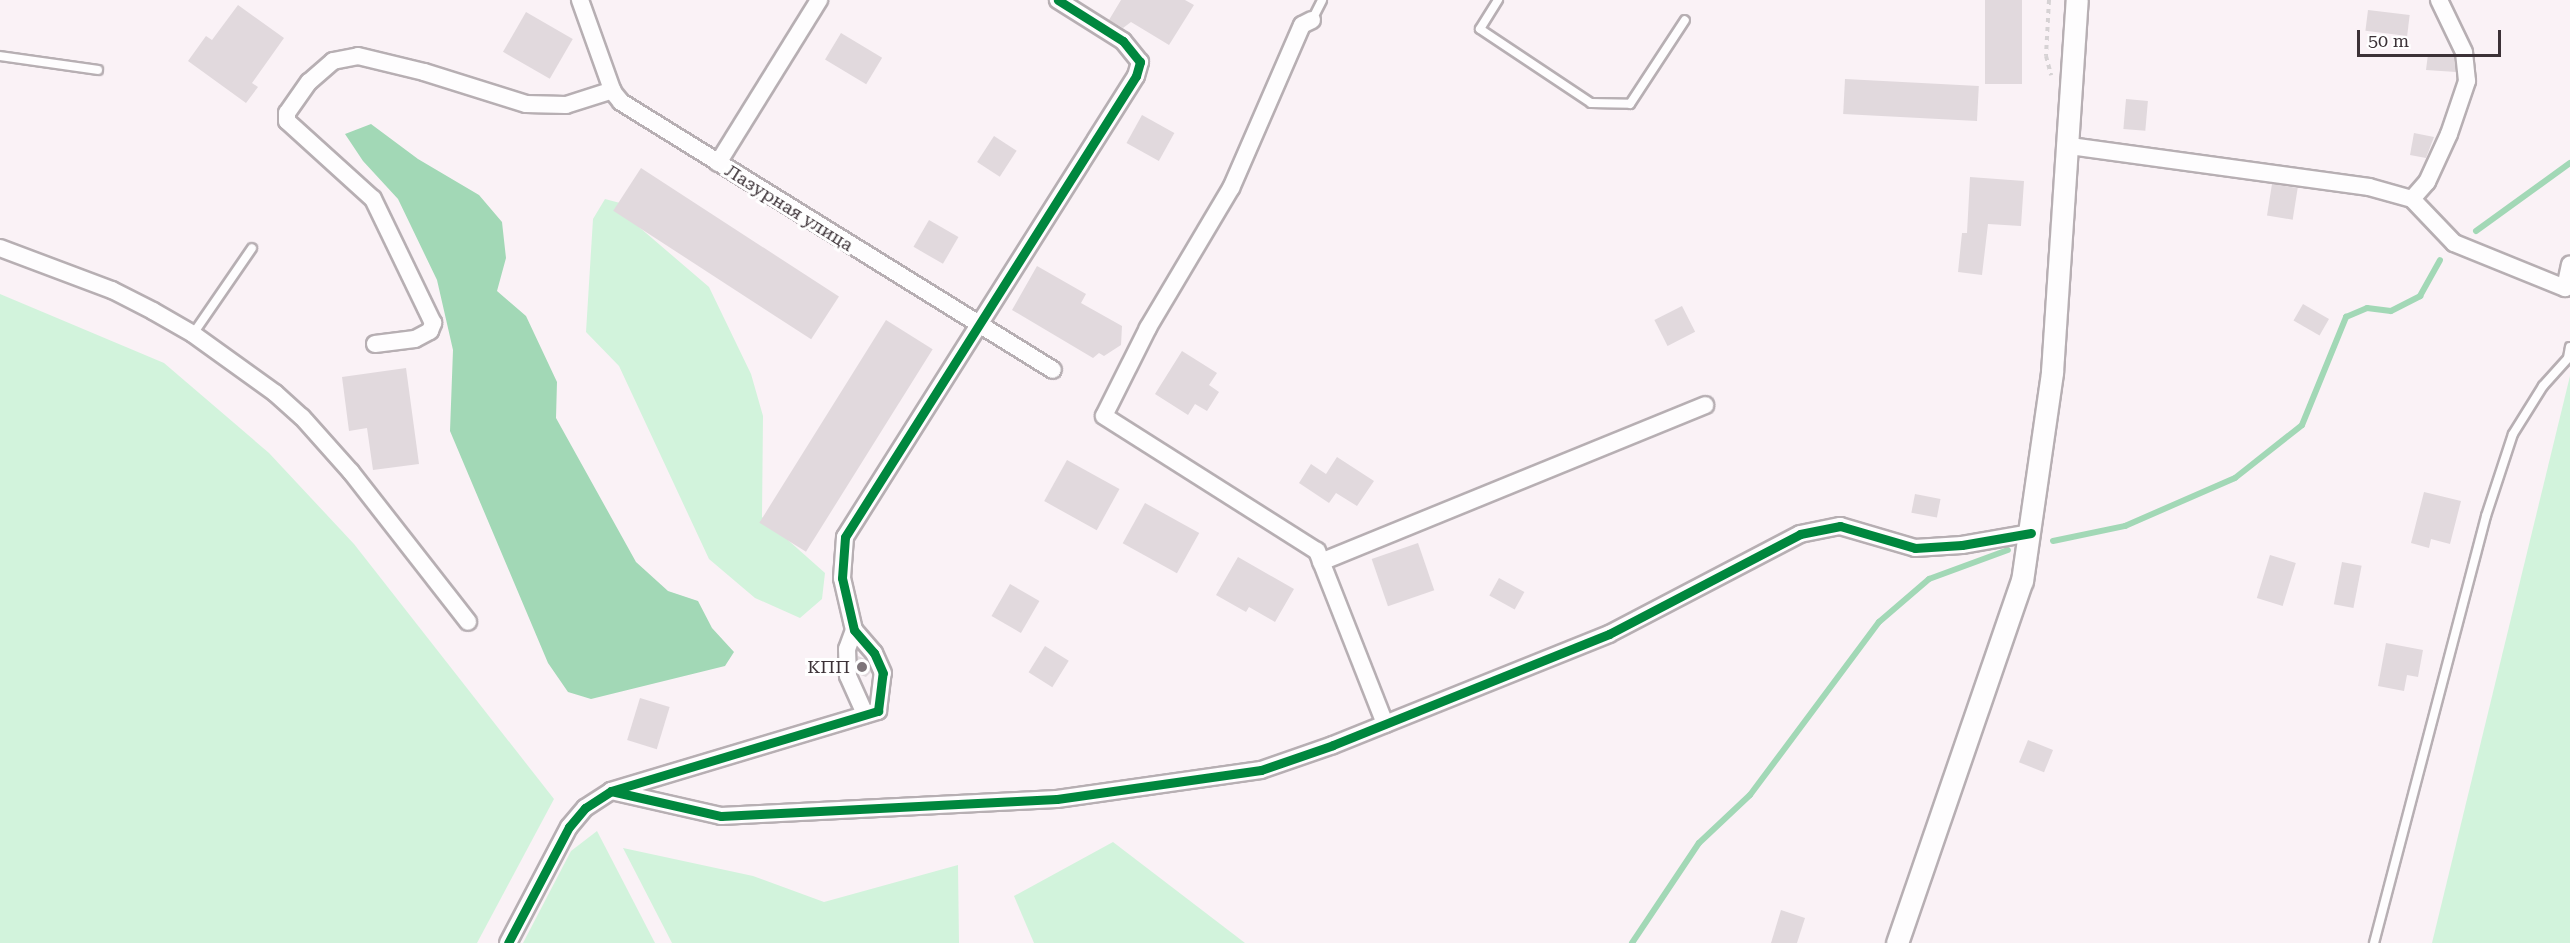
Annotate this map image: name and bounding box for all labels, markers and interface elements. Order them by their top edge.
scale bar [2360,18,2504,56]
text: 50 m [2368,30,2409,51]
street label: Лазурная улица [721,160,857,256]
place label: КПП [807,656,850,678]
marker: КПП [855,660,869,674]

